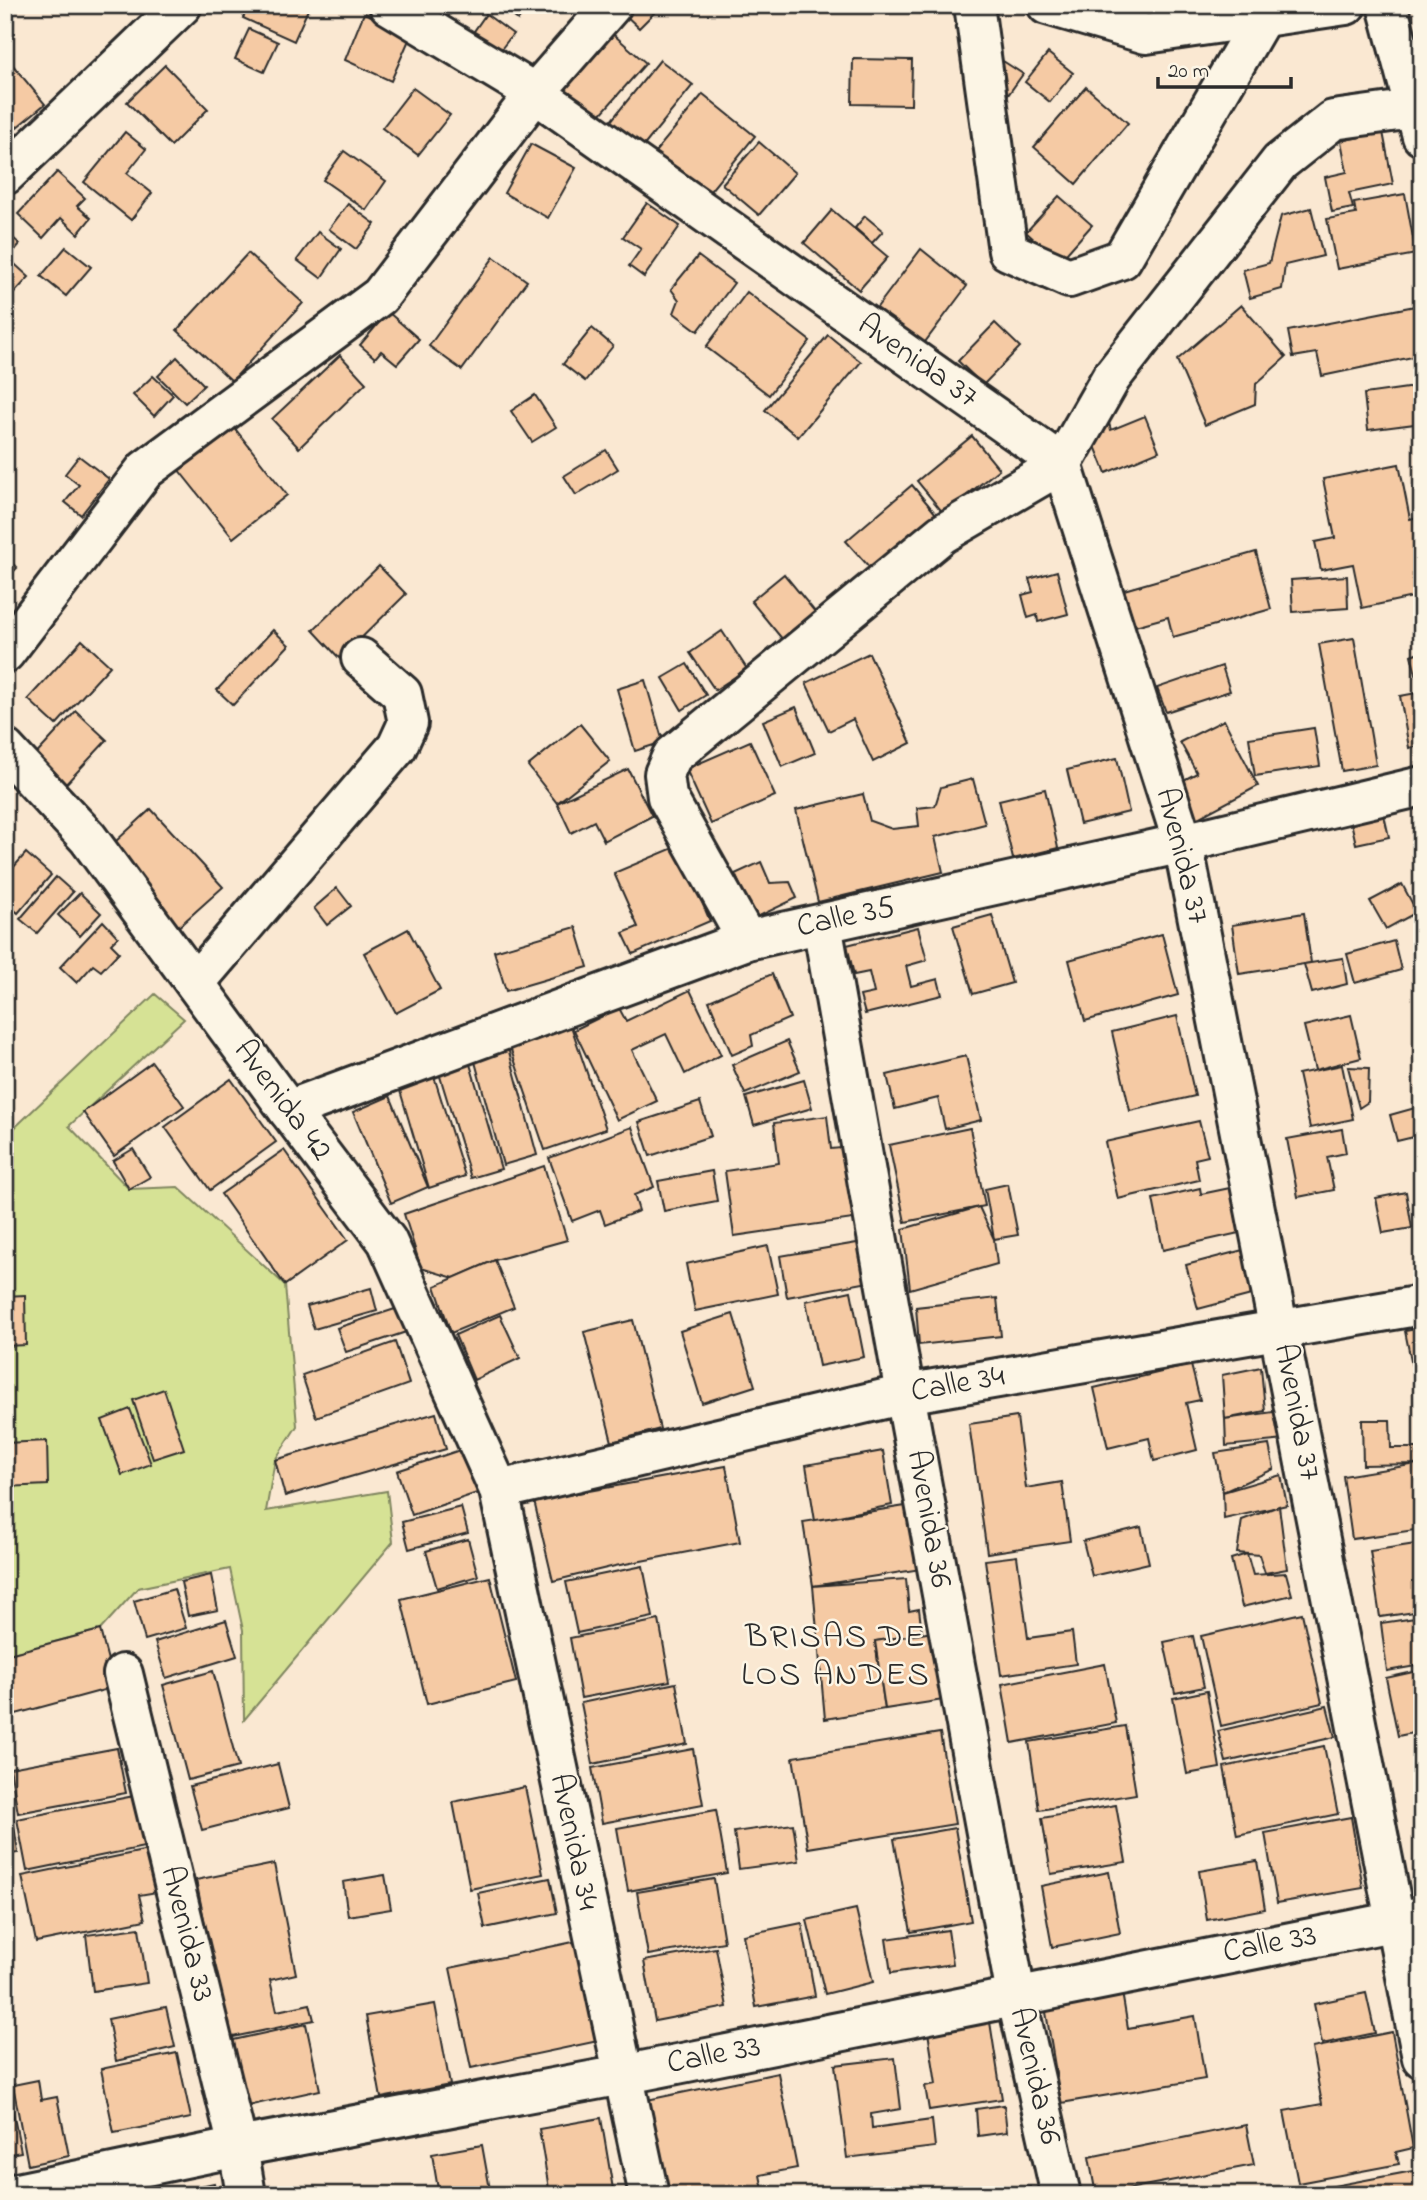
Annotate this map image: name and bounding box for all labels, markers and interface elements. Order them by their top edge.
scale bar [1158,46,1290,90]
text: 20 m [1168,57,1209,87]
street label: Avenida 37 [847,303,987,421]
street label: Avenida 37 [1141,783,1221,929]
street label: Calle 35 [792,885,900,951]
street label: Avenida 42 [221,1030,343,1172]
street label: Avenida 37 [1260,1340,1332,1484]
street label: Calle 34 [907,1354,1009,1416]
street label: Avenida 36 [893,1446,963,1592]
district label: BRISAS DE LOS ANDES [741,1614,931,1700]
street label: Avenida 34 [536,1769,610,1915]
street label: Avenida 33 [146,1861,226,2007]
street label: Calle 33 [1219,1913,1321,1977]
street label: Avenida 36 [995,2003,1073,2149]
street label: Calle 33 [663,2024,765,2088]

